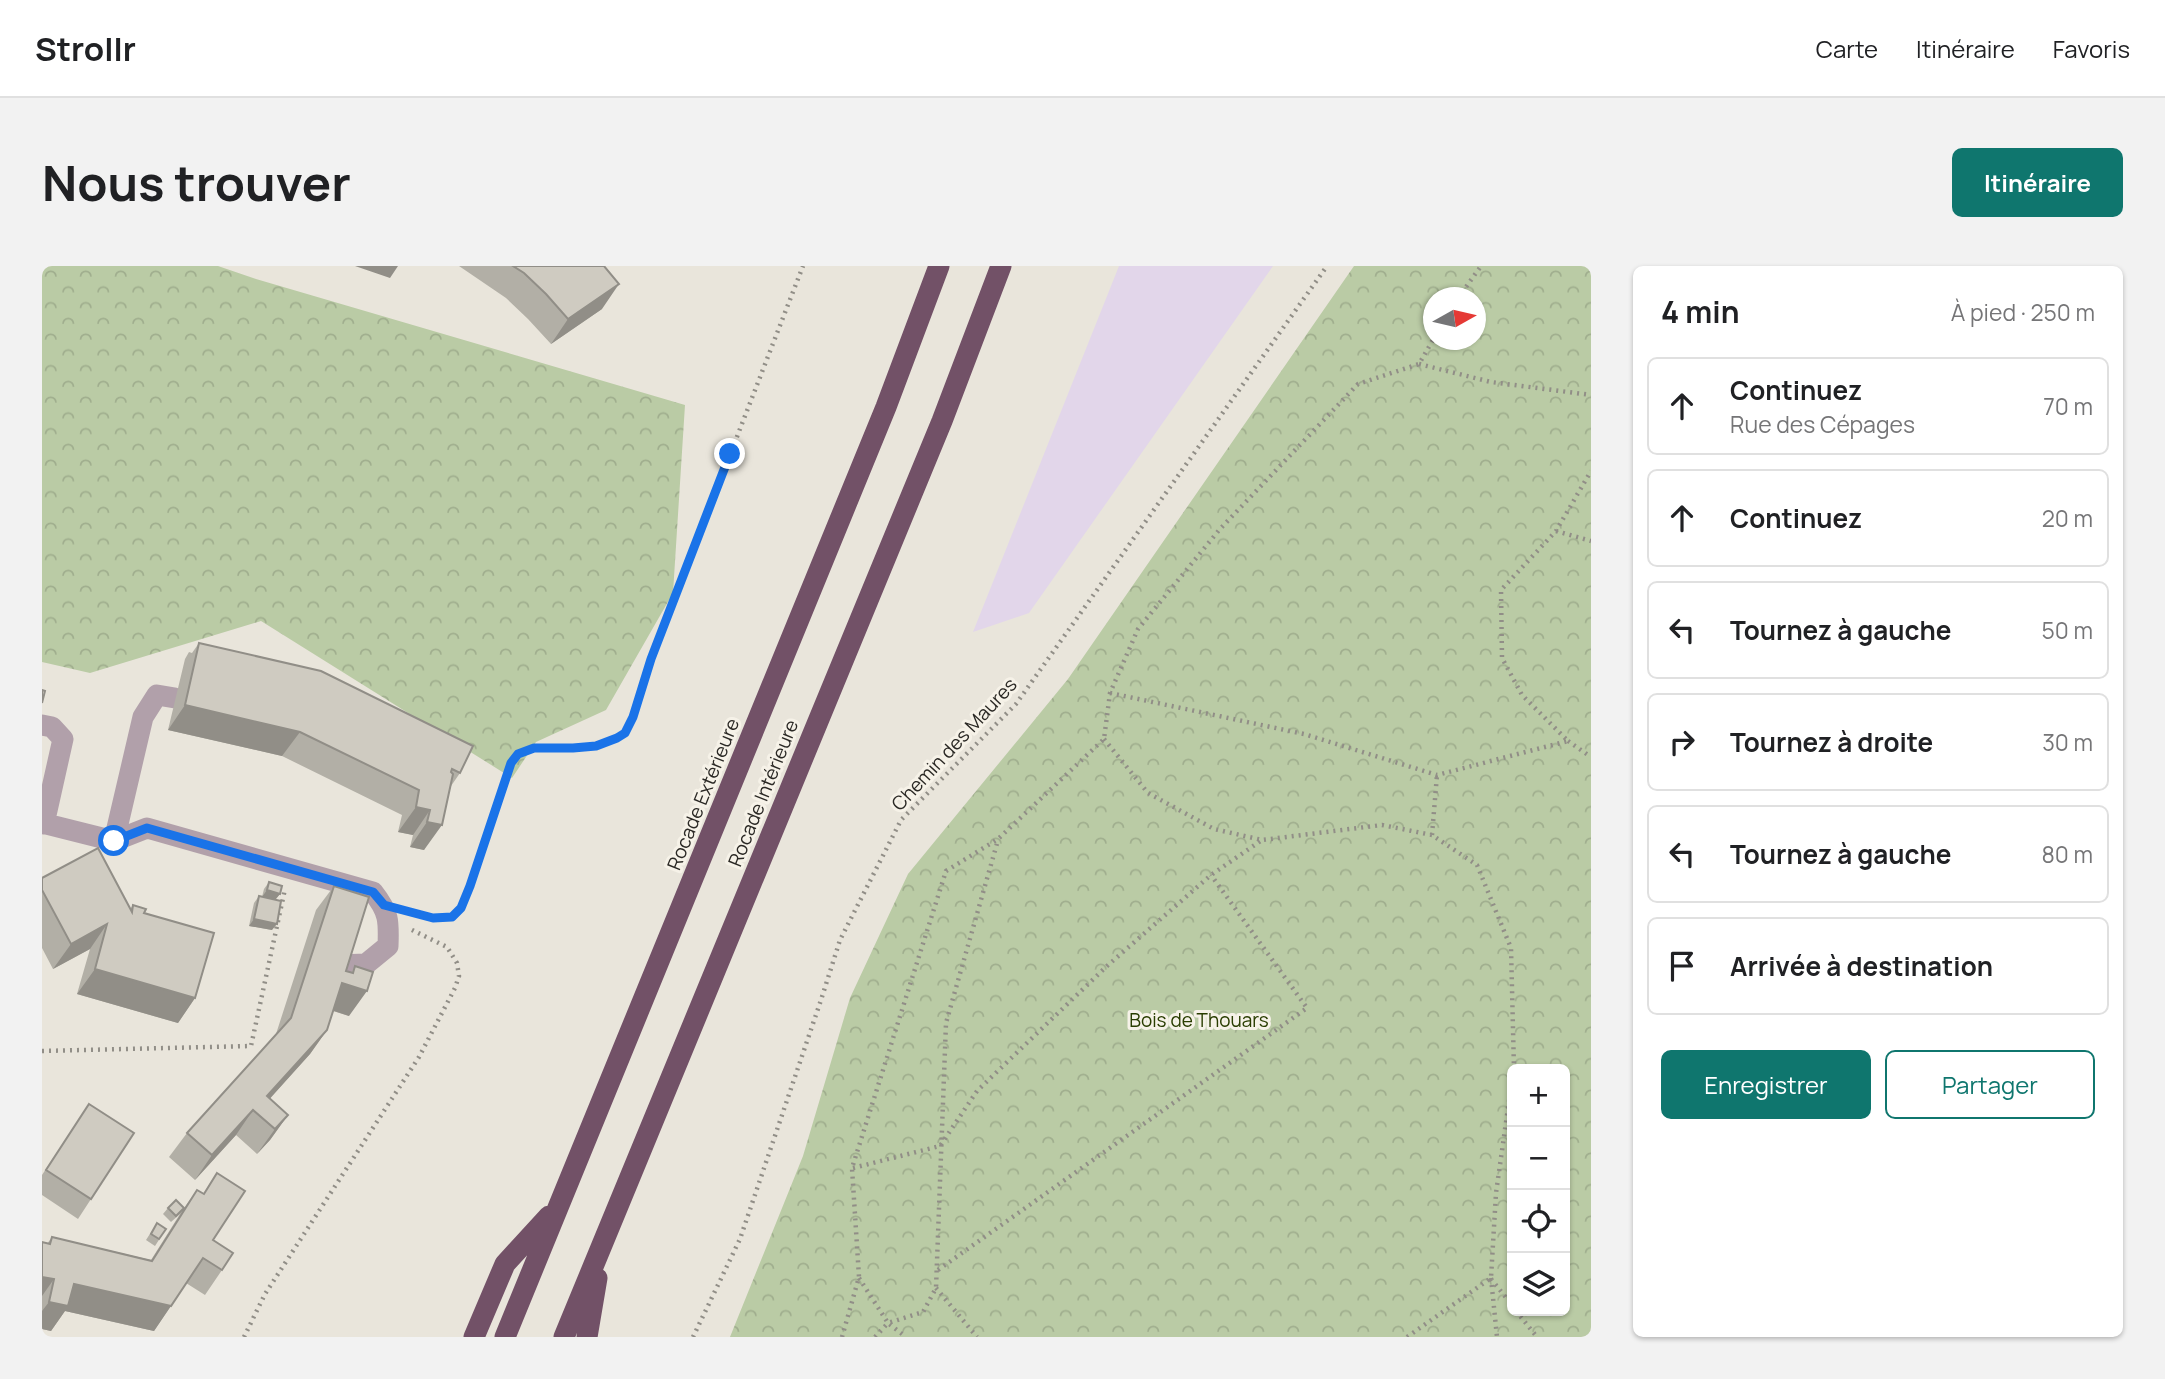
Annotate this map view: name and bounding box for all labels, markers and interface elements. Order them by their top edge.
text: Strollr [35,26,136,71]
text: Carte [1816,32,1878,65]
text: Itinéraire [1916,32,2015,65]
text: Favoris [2053,32,2130,65]
button: Itinéraire [1952,148,2123,217]
text: Nous trouver [42,149,351,216]
north arrow [1423,287,1486,350]
text: 4 min [1661,291,1739,332]
text: À pied · 250 m [1951,296,2095,328]
text: Continuez [1730,372,1862,408]
icon: ahead [1663,387,1701,425]
text: 70 m [2043,390,2093,422]
text: Rue des Cépages [1730,408,1915,440]
route end [714,438,745,469]
icon: ahead [1663,499,1701,537]
text: Continuez [1730,500,1862,536]
text: 20 m [2042,502,2093,534]
icon: left [1663,611,1701,649]
text: Tournez à gauche [1730,612,1951,648]
text: 50 m [2042,614,2093,646]
street label: Chemin des Maures [885,672,1023,816]
street label: Rocade Extérieure [661,714,745,874]
street label: Rocade Intérieure [722,716,804,870]
icon: right [1663,723,1701,761]
text: Tournez à droite [1730,724,1933,760]
text: 30 m [2042,726,2093,758]
route start [98,825,129,856]
icon: left [1663,835,1701,873]
text: Tournez à gauche [1730,836,1951,872]
text: 80 m [2042,838,2093,870]
icon: arrive [1663,947,1701,985]
text: Arrivée à destination [1730,948,1993,984]
park label: Bois de Thouars [1129,1007,1269,1033]
button: Enregistrer [1661,1050,1871,1119]
button: Partager [1885,1050,2095,1119]
map controls [1507,1064,1570,1316]
button: + [1507,1064,1570,1127]
button: − [1507,1127,1570,1190]
button: locate [1507,1190,1570,1253]
button: layers [1507,1253,1570,1316]

